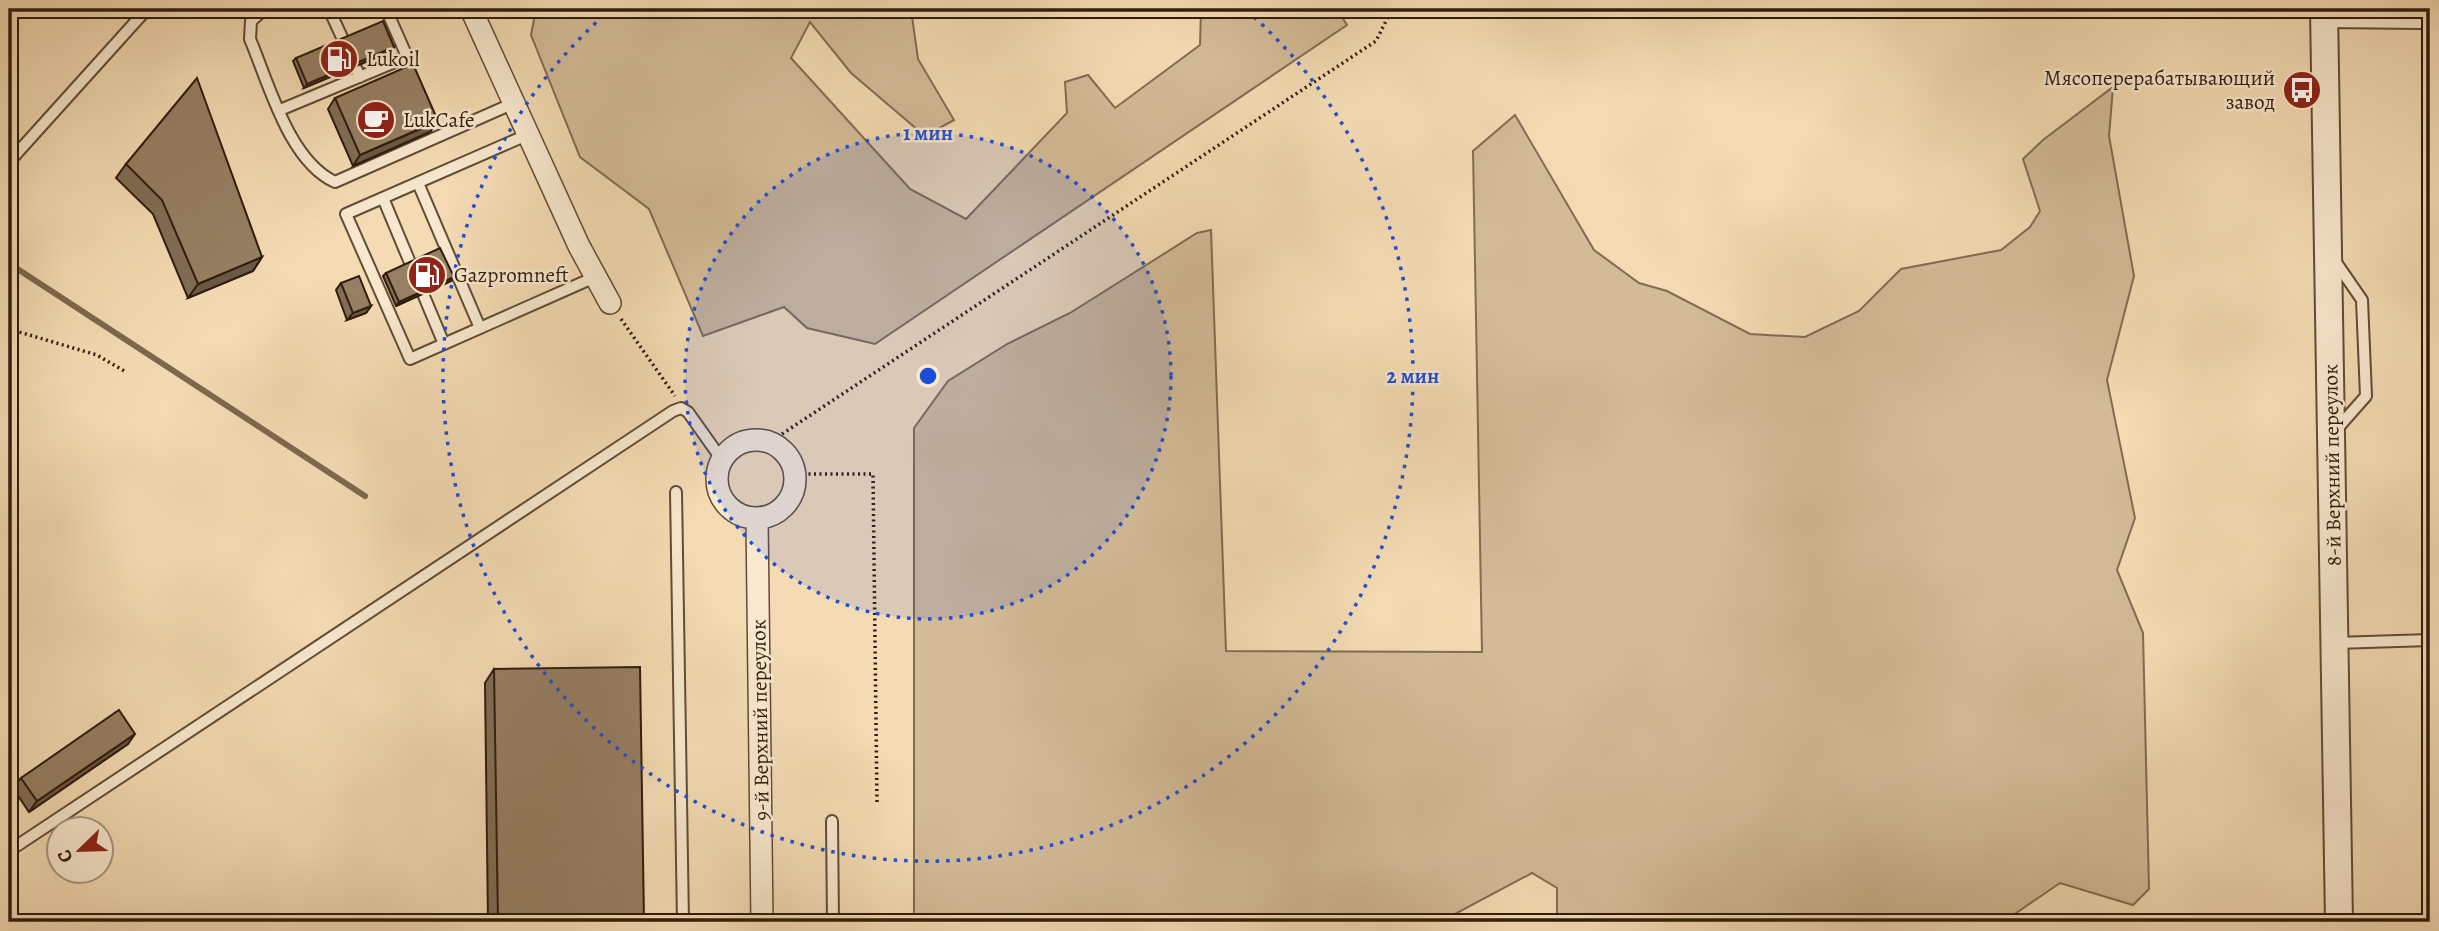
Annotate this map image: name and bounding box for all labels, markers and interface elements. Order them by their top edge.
fuel station icon: Lukoil [318,38,360,80]
place label: Lukoil [366,45,420,73]
place label: Мясоперерабатывающий завод [2044,64,2275,116]
bus stop icon: Мясоперерабатывающий завод [2281,69,2323,111]
cafe icon: LukCafe [355,99,397,141]
place label: LukCafe [403,106,474,134]
text: 1 мин [903,119,953,147]
fuel station icon: Gazpromneft [406,254,448,296]
place label: Gazpromneft [454,261,569,289]
text: 2 мин [1387,362,1439,390]
centre of rings [916,364,940,388]
street label: 8-й Верхний переулок [2316,364,2348,566]
street label: 9-й Верхний переулок [744,619,776,821]
north arrow [46,816,116,886]
text: С [51,846,80,867]

